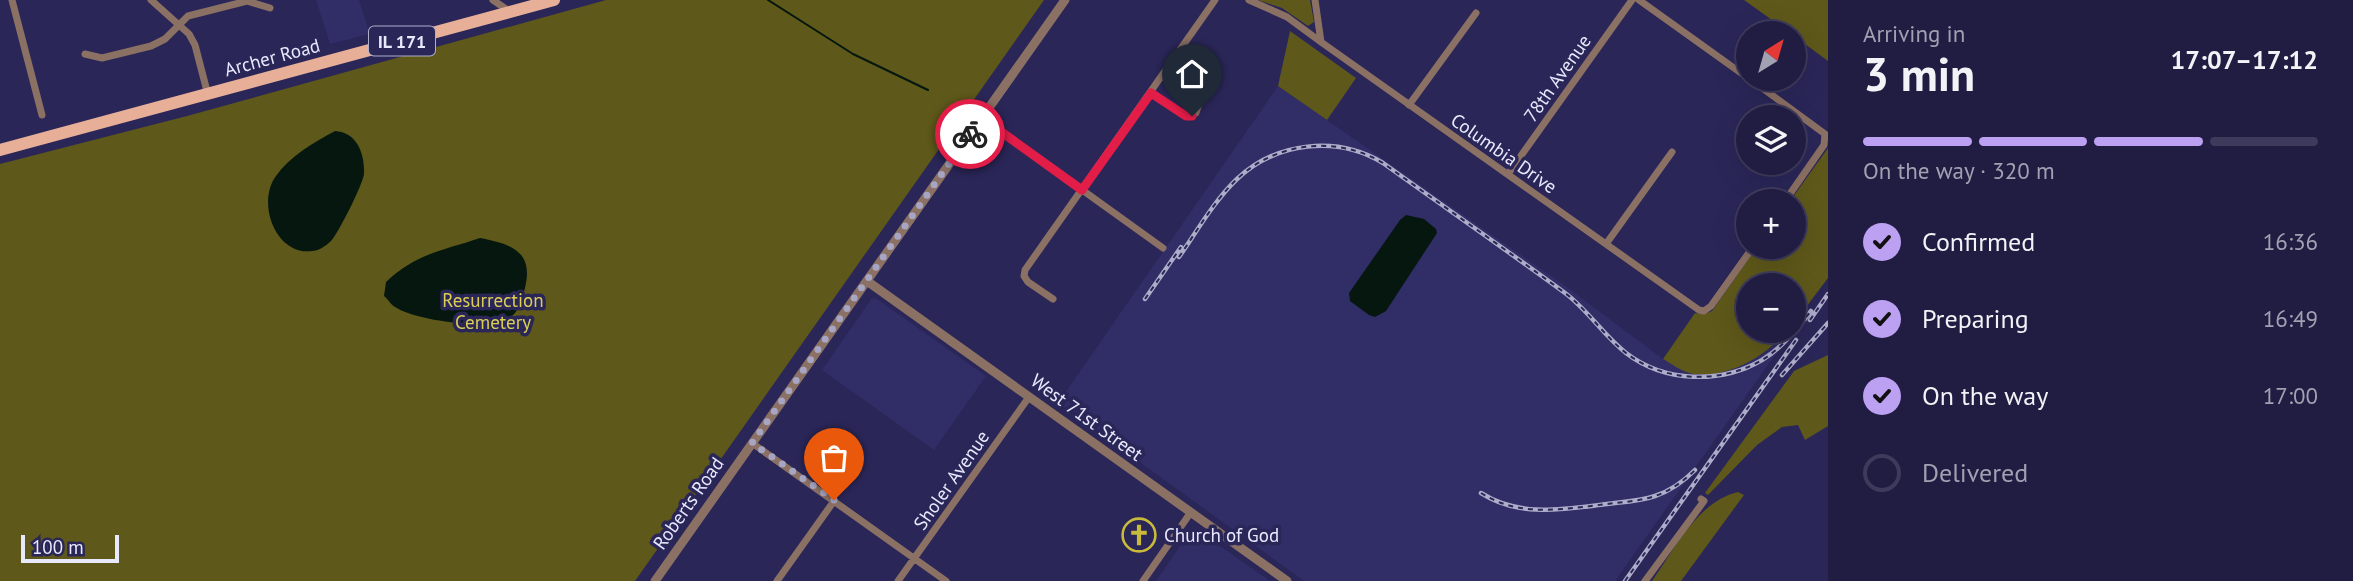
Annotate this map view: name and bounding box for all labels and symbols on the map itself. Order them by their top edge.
north arrow [1736,21,1806,91]
road number: IL 171 [369,26,435,56]
street label: 78th Avenue [1518,30,1596,126]
street label: Archer Road [222,33,322,81]
pin [1162,44,1222,116]
courier [935,99,1005,169]
street label: Columbia Drive [1446,108,1562,198]
park label: Resurrection Cemetery [442,288,544,334]
street label: West 71st Street [1026,368,1148,466]
street label: Sholer Avenue [908,426,994,534]
pin [804,428,864,500]
street label: Roberts Road [647,452,729,554]
church icon: Church of God [1120,516,1158,554]
place label: Church of God [1164,523,1279,547]
scale bar [21,532,119,564]

